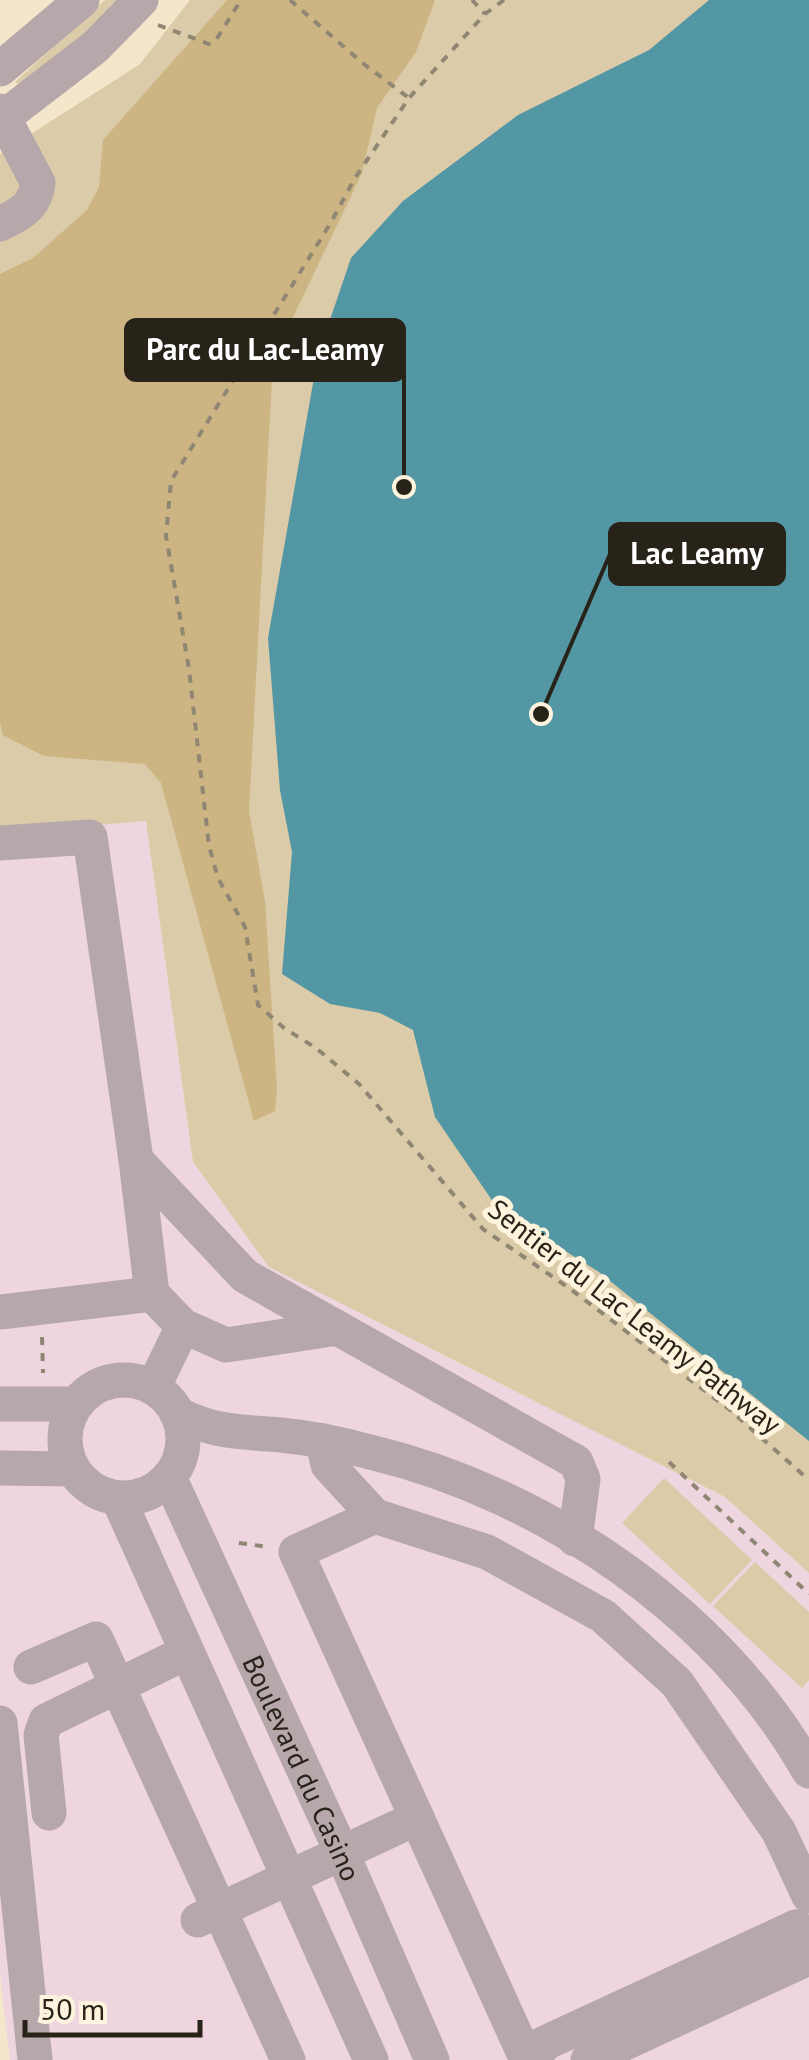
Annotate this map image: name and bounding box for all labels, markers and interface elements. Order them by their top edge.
callout: Parc du Lac-Leamy [126,320,404,380]
text: Parc du Lac-Leamy [146,329,384,368]
callout: Lac Leamy [610,524,784,584]
text: Lac Leamy [630,533,764,572]
street label: Sentier du Lac Leamy Pathway [481,1190,789,1442]
street label: Boulevard du Casino [235,1649,370,1886]
scale bar [25,1975,200,2037]
text: 50 m [40,1989,105,2028]

